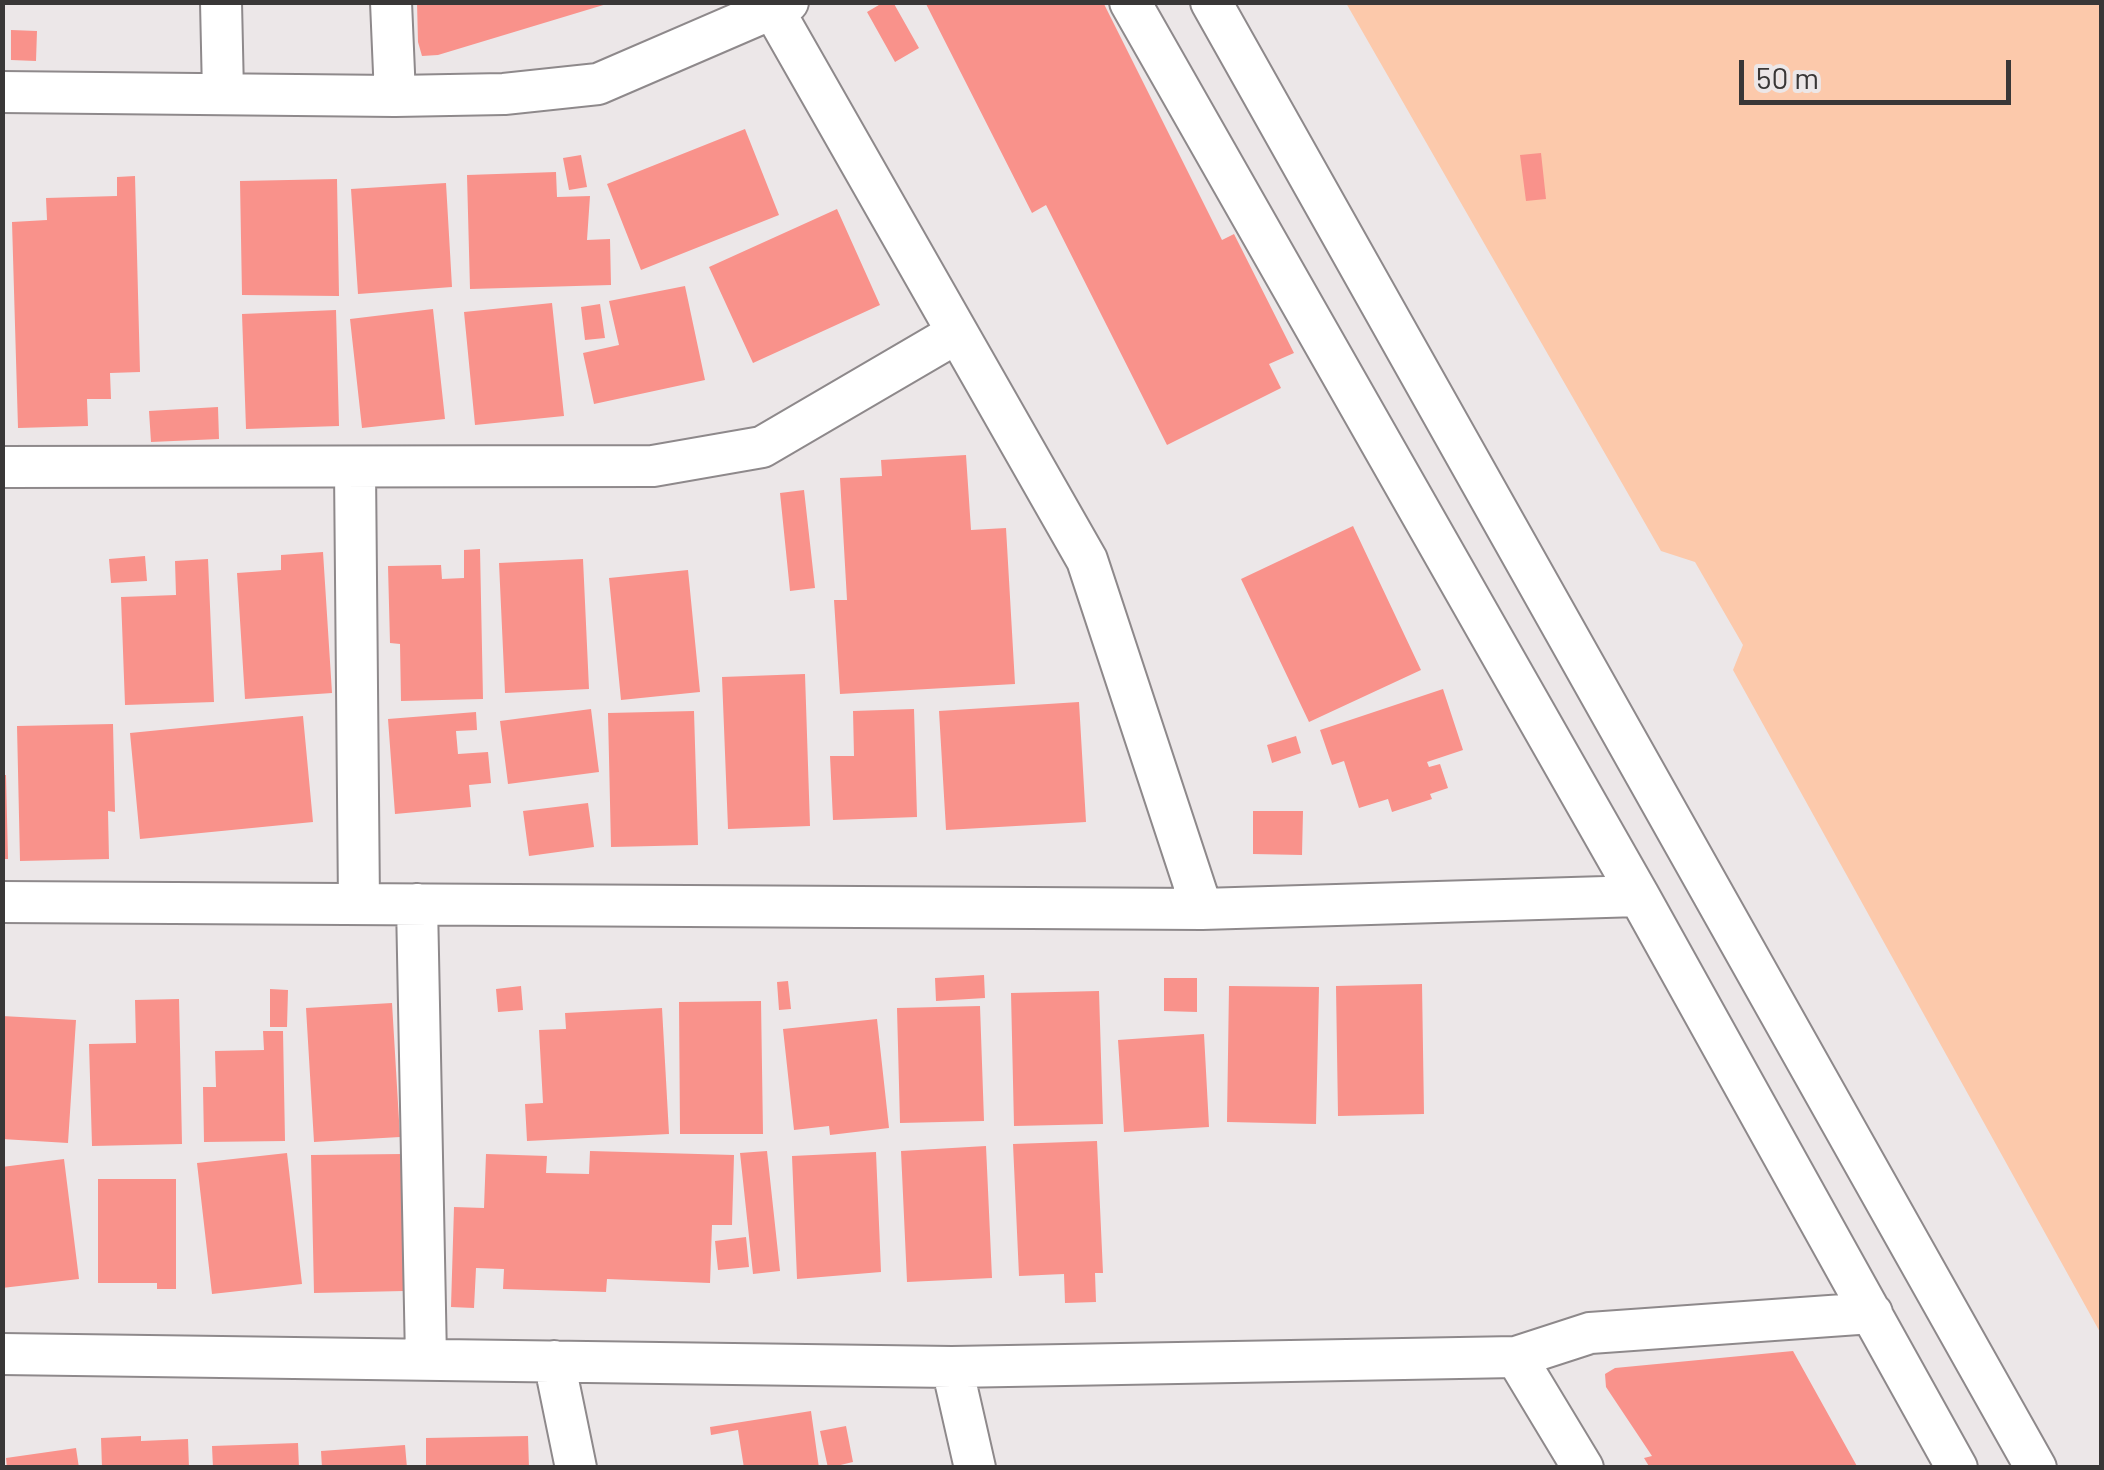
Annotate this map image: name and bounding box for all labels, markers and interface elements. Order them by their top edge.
scale bar [1744,40,2016,102]
text: 50 m [1756,59,1819,95]

